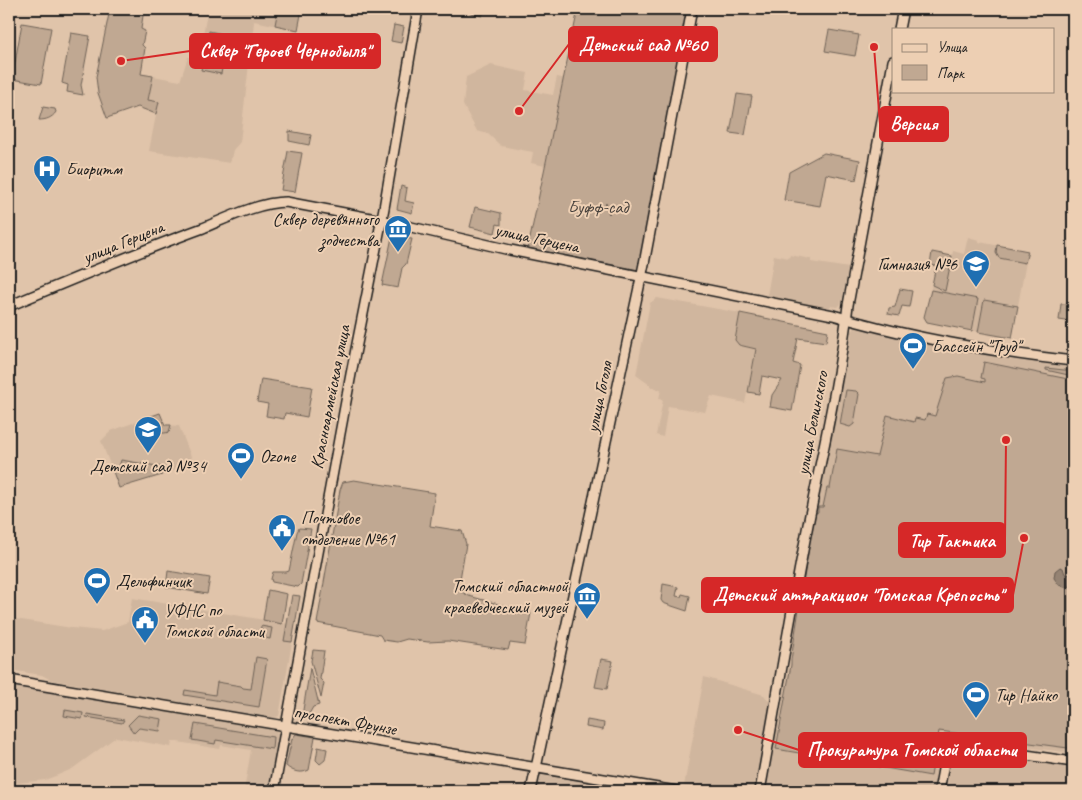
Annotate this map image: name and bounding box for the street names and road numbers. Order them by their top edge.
street label: улица Герцена [78,215,168,269]
street label: улица Герцена [492,218,583,258]
street label: Красноармейская улица [305,321,355,471]
street label: улица Гоголя [581,358,618,435]
street label: улица Белинского [791,368,833,478]
street label: проспект Фрунзе [292,700,399,740]

